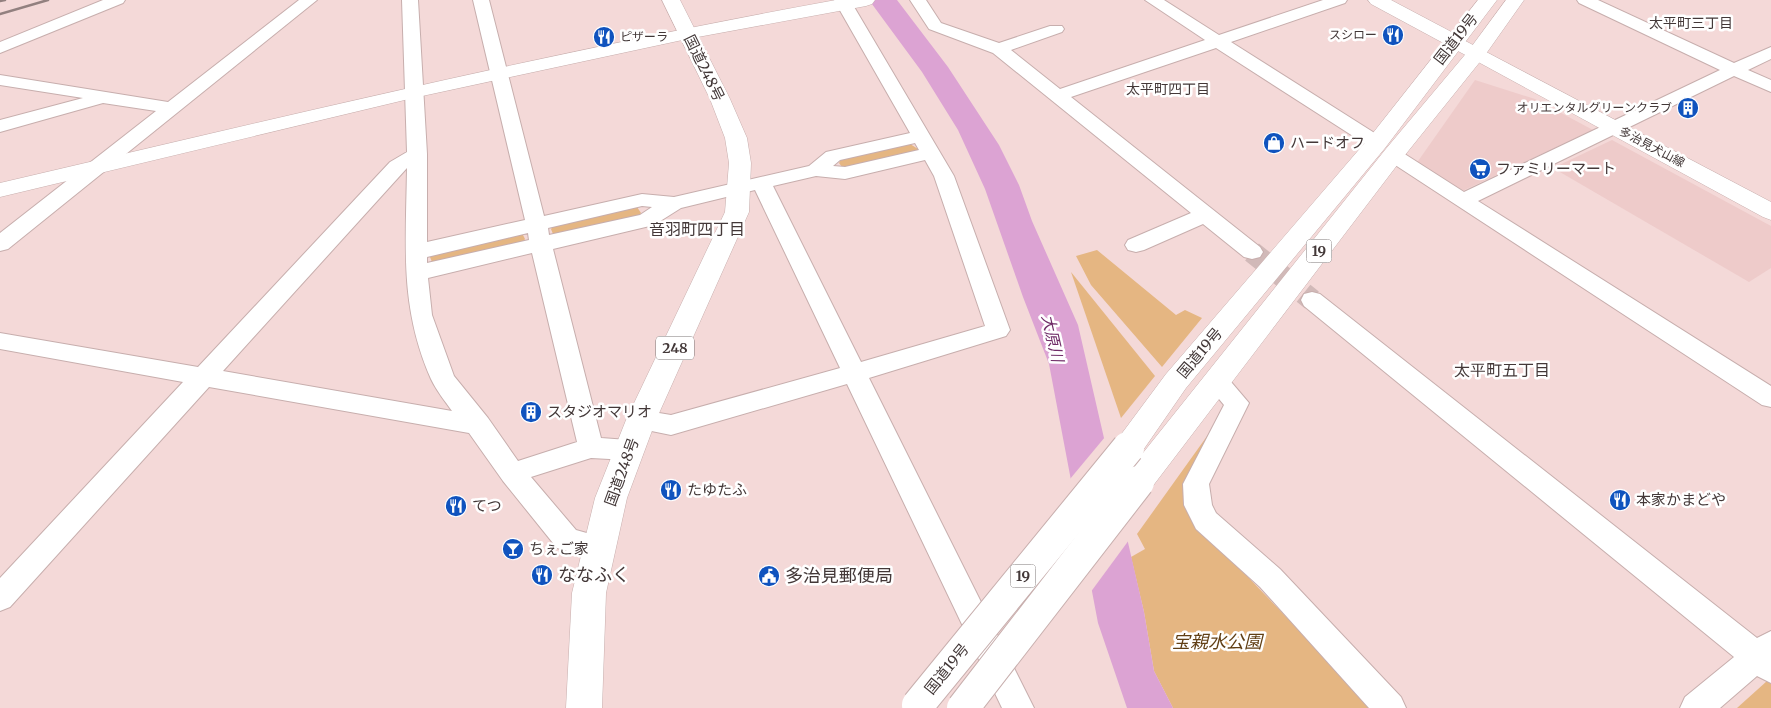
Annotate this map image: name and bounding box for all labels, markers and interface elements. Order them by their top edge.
street label: 国道19号 [1430,9,1482,68]
district label: 太平町三丁目 [1649,14,1733,32]
restaurant icon: スシロー [1381,23,1405,47]
restaurant icon: ピザーラ [592,25,616,49]
place label: スシロー [1329,27,1377,42]
place label: ピザーラ [620,29,668,44]
street label: 国道248号 [680,31,729,104]
district label: 太平町四丁目 [1126,80,1210,98]
building icon: オリエンタルグリーンクラブ [1676,96,1700,120]
place label: オリエンタルグリーンクラブ [1517,100,1672,115]
street label: 多治見犬山線 [1617,123,1688,170]
shop icon: ハードオフ [1262,131,1286,155]
place label: ハードオフ [1290,133,1365,152]
supermarket icon: ファミリーマート [1468,157,1492,181]
place label: ファミリーマート [1496,159,1616,178]
district label: 音羽町四丁目 [649,219,745,239]
road number: 19 [1306,240,1332,262]
water label: 大原川 [1038,312,1069,366]
street label: 国道19号 [1173,324,1226,382]
road number: 248 [656,336,694,359]
district label: 太平町五丁目 [1454,360,1550,380]
building icon: スタジオマリオ [519,400,543,424]
place label: スタジオマリオ [547,402,652,421]
street label: 国道248号 [600,435,643,509]
restaurant icon: たゆたふ [659,478,683,502]
place label: たゆたふ [687,480,747,499]
restaurant icon: 本家かまどや [1608,488,1632,512]
place label: 本家かまどや [1636,490,1726,509]
restaurant icon: てつ [444,494,468,518]
place label: てつ [472,496,502,515]
bar icon: ちぇご家 [501,537,525,561]
place label: ちぇご家 [529,539,589,558]
restaurant icon: ななふく [530,563,554,587]
place label: ななふく [558,563,630,586]
public building icon: 多治見郵便局 [757,564,781,588]
place label: 多治見郵便局 [785,564,893,587]
road number: 19 [1010,564,1036,588]
park label: 宝親水公園 [1172,630,1265,653]
street label: 国道19号 [920,639,973,698]

